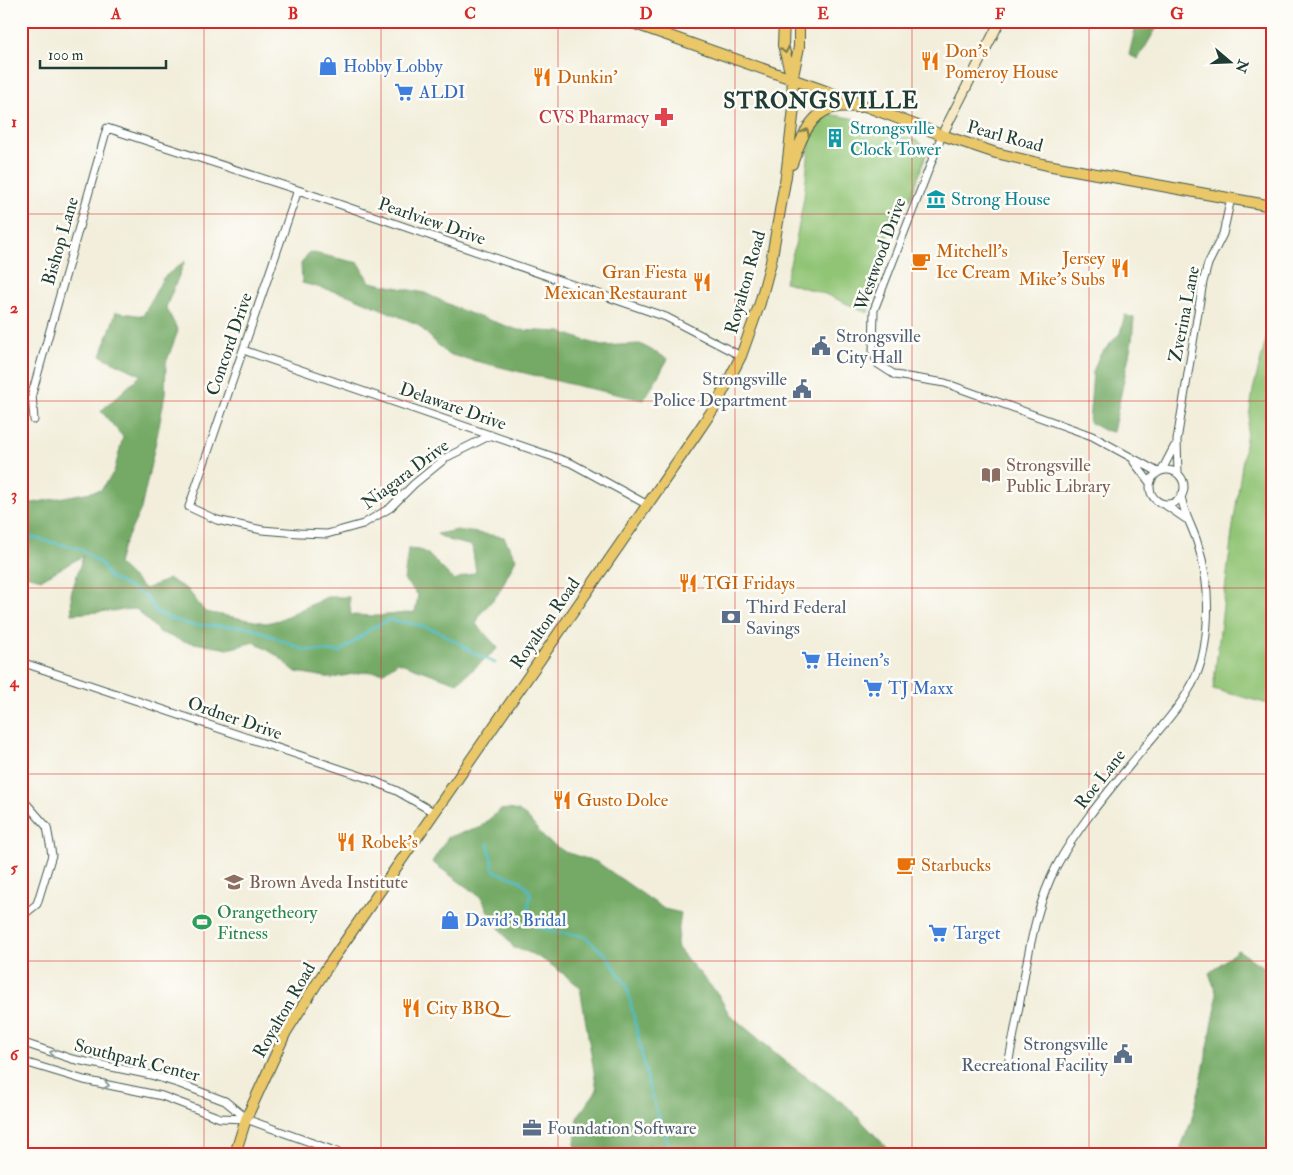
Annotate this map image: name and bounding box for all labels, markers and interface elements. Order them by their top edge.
text: A [110,4,122,24]
text: B [288,4,298,24]
text: C [464,4,476,24]
text: D [639,4,653,24]
text: E [817,4,829,24]
text: F [995,4,1005,24]
text: G [1170,4,1184,24]
scale bar [40,38,166,70]
north arrow [1206,38,1256,88]
place label: Don's Pomeroy House [945,40,1059,84]
text: 100 m [48,46,84,65]
one-way arrow [779,46,790,55]
restaurant icon: Don's Pomeroy House [919,50,941,72]
shop icon: Hobby Lobby [317,55,339,77]
place label: Hobby Lobby [343,55,444,78]
text: N [1232,56,1252,75]
restaurant icon: Dunkin' [531,66,553,88]
place label: Dunkin' [557,66,618,89]
supermarket icon: ALDI [393,81,415,103]
place label: ALDI [418,81,465,104]
district label: STRONGSVILLE [723,87,919,115]
place label: CVS Pharmacy [539,106,650,129]
pharmacy icon: CVS Pharmacy [653,106,675,128]
text: 1 [11,112,17,132]
street label: Pearl Road [964,115,1045,158]
place label: Strongsville Clock Tower [850,117,941,161]
building icon: Strongsville Clock Tower [824,127,846,149]
one-way arrow [800,128,810,137]
museum icon: Strong House [925,188,947,210]
place label: Strong House [951,188,1051,211]
street label: Pearlview Drive [375,192,489,251]
street label: Bishop Lane [37,194,84,288]
street label: Westwood Drive [849,194,912,315]
street label: Royalton Road [720,228,771,336]
place label: Mitchell’s Ice Cream [936,240,1010,284]
place label: Jersey Mike's Subs [1018,247,1106,291]
cafe icon: Mitchell’s Ice Cream [910,250,932,272]
restaurant icon: Jersey Mike's Subs [1109,257,1131,279]
place label: Gran Fiesta Mexican Restaurant [544,261,688,305]
street label: Zverina Lane [1164,264,1205,364]
restaurant icon: Gran Fiesta Mexican Restaurant [691,271,713,293]
street label: Concord Drive [201,289,258,399]
text: 2 [10,298,18,318]
place label: Strongsville City Hall [836,325,921,369]
public building icon: Strongsville City Hall [810,335,832,357]
place label: Strongsville Police Department [653,368,787,412]
street label: Delaware Drive [396,377,510,436]
public building icon: Strongsville Police Department [791,378,813,400]
street label: Niagara Drive [357,434,454,515]
place label: Strongsville Public Library [1006,454,1111,498]
library icon: Strongsville Public Library [980,464,1002,486]
text: 3 [11,485,17,505]
restaurant icon: TGI Fridays [677,572,699,594]
place label: TGI Fridays [703,572,795,595]
street label: Royalton Road [506,573,585,673]
place label: Third Federal Savings [746,596,847,640]
bank icon: Third Federal Savings [720,606,742,628]
supermarket icon: Heinen's [800,649,822,671]
place label: Heinen's [826,649,889,672]
text: 4 [9,672,20,692]
supermarket icon: TJ Maxx [862,677,884,699]
place label: TJ Maxx [888,677,953,700]
street label: Ordner Drive [184,692,286,746]
street label: Roe Lane [1070,744,1131,814]
restaurant icon: Gusto Dolce [551,789,573,811]
place label: Gusto Dolce [577,789,669,812]
restaurant icon: Robek's [335,831,357,853]
place label: Robek's [361,831,418,854]
cafe icon: Starbucks [895,854,917,876]
place label: Starbucks [921,854,991,877]
text: 5 [10,858,18,878]
school or university icon: Brown Aveda Institute [223,871,245,893]
place label: Brown Aveda Institute [249,871,408,894]
place label: Orangetheory Fitness [217,901,319,945]
shop icon: David's Bridal [439,909,461,931]
place label: David's Bridal [465,909,567,932]
sports icon: Orangetheory Fitness [191,911,213,933]
supermarket icon: Target [927,922,949,944]
place label: Target [953,922,1001,945]
street label: Royalton Road [248,958,321,1062]
restaurant icon: City BBQ [400,997,422,1019]
place label: City BBQ [426,997,512,1020]
place label: Strongsville Recreational Facility [961,1033,1109,1077]
street label: Southpark Center [72,1034,202,1087]
public building icon: Strongsville Recreational Facility [1112,1043,1134,1065]
text: 6 [10,1045,20,1065]
one-way arrow [50,1049,58,1059]
one-way arrow [102,1079,111,1090]
office icon: Foundation Software [521,1117,543,1139]
place label: Foundation Software [547,1117,697,1140]

